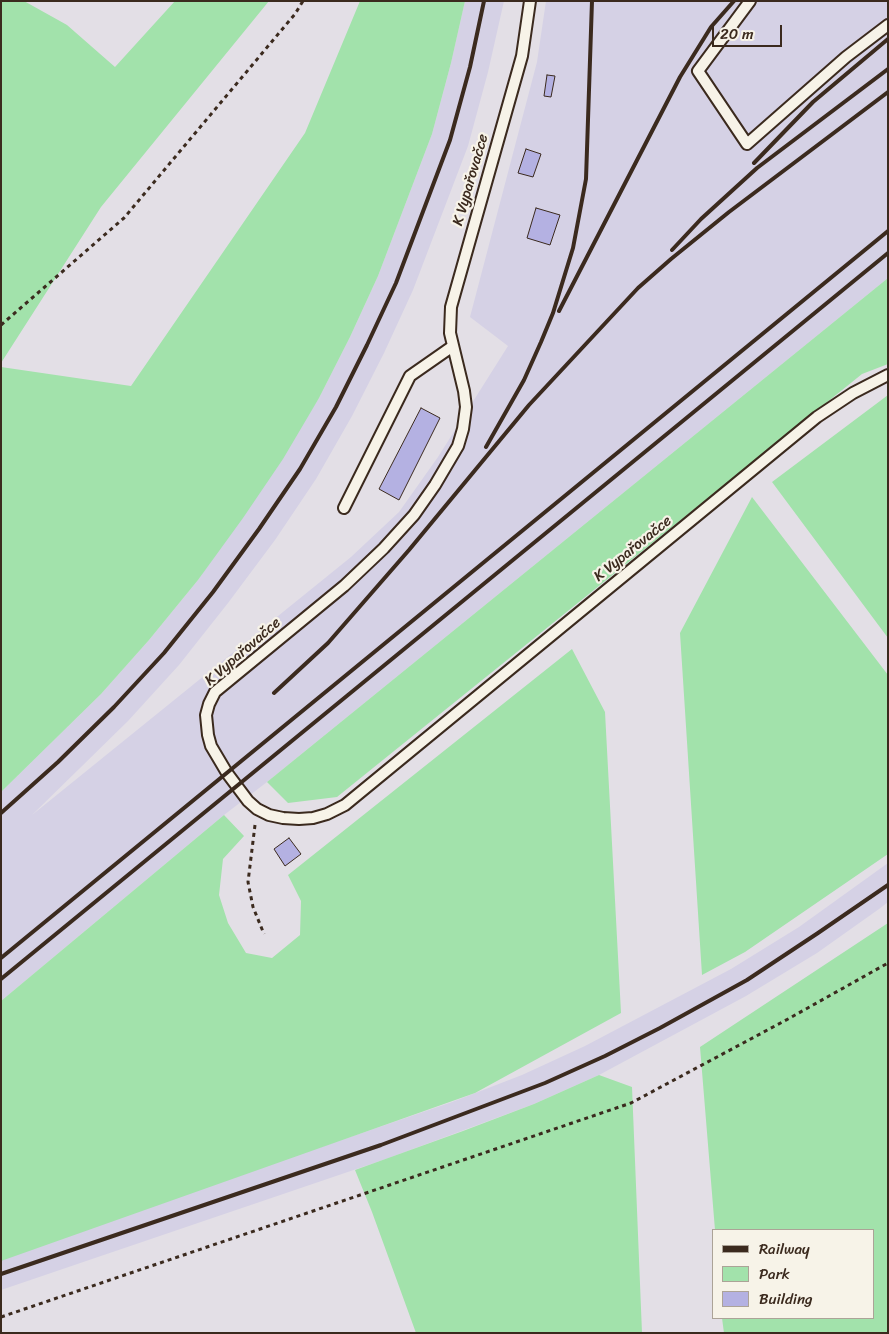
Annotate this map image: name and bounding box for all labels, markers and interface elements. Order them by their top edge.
scale bar [714,15,784,47]
text: 20 m [720,21,754,47]
street label: K Vypařovačce [449,132,493,228]
street label: K Vypařovačce [591,512,675,586]
street label: K Vypařovačce [201,614,285,690]
legend [712,1229,874,1319]
text: Railway [759,1236,810,1262]
text: Park [759,1261,790,1287]
text: Building [759,1286,813,1312]

